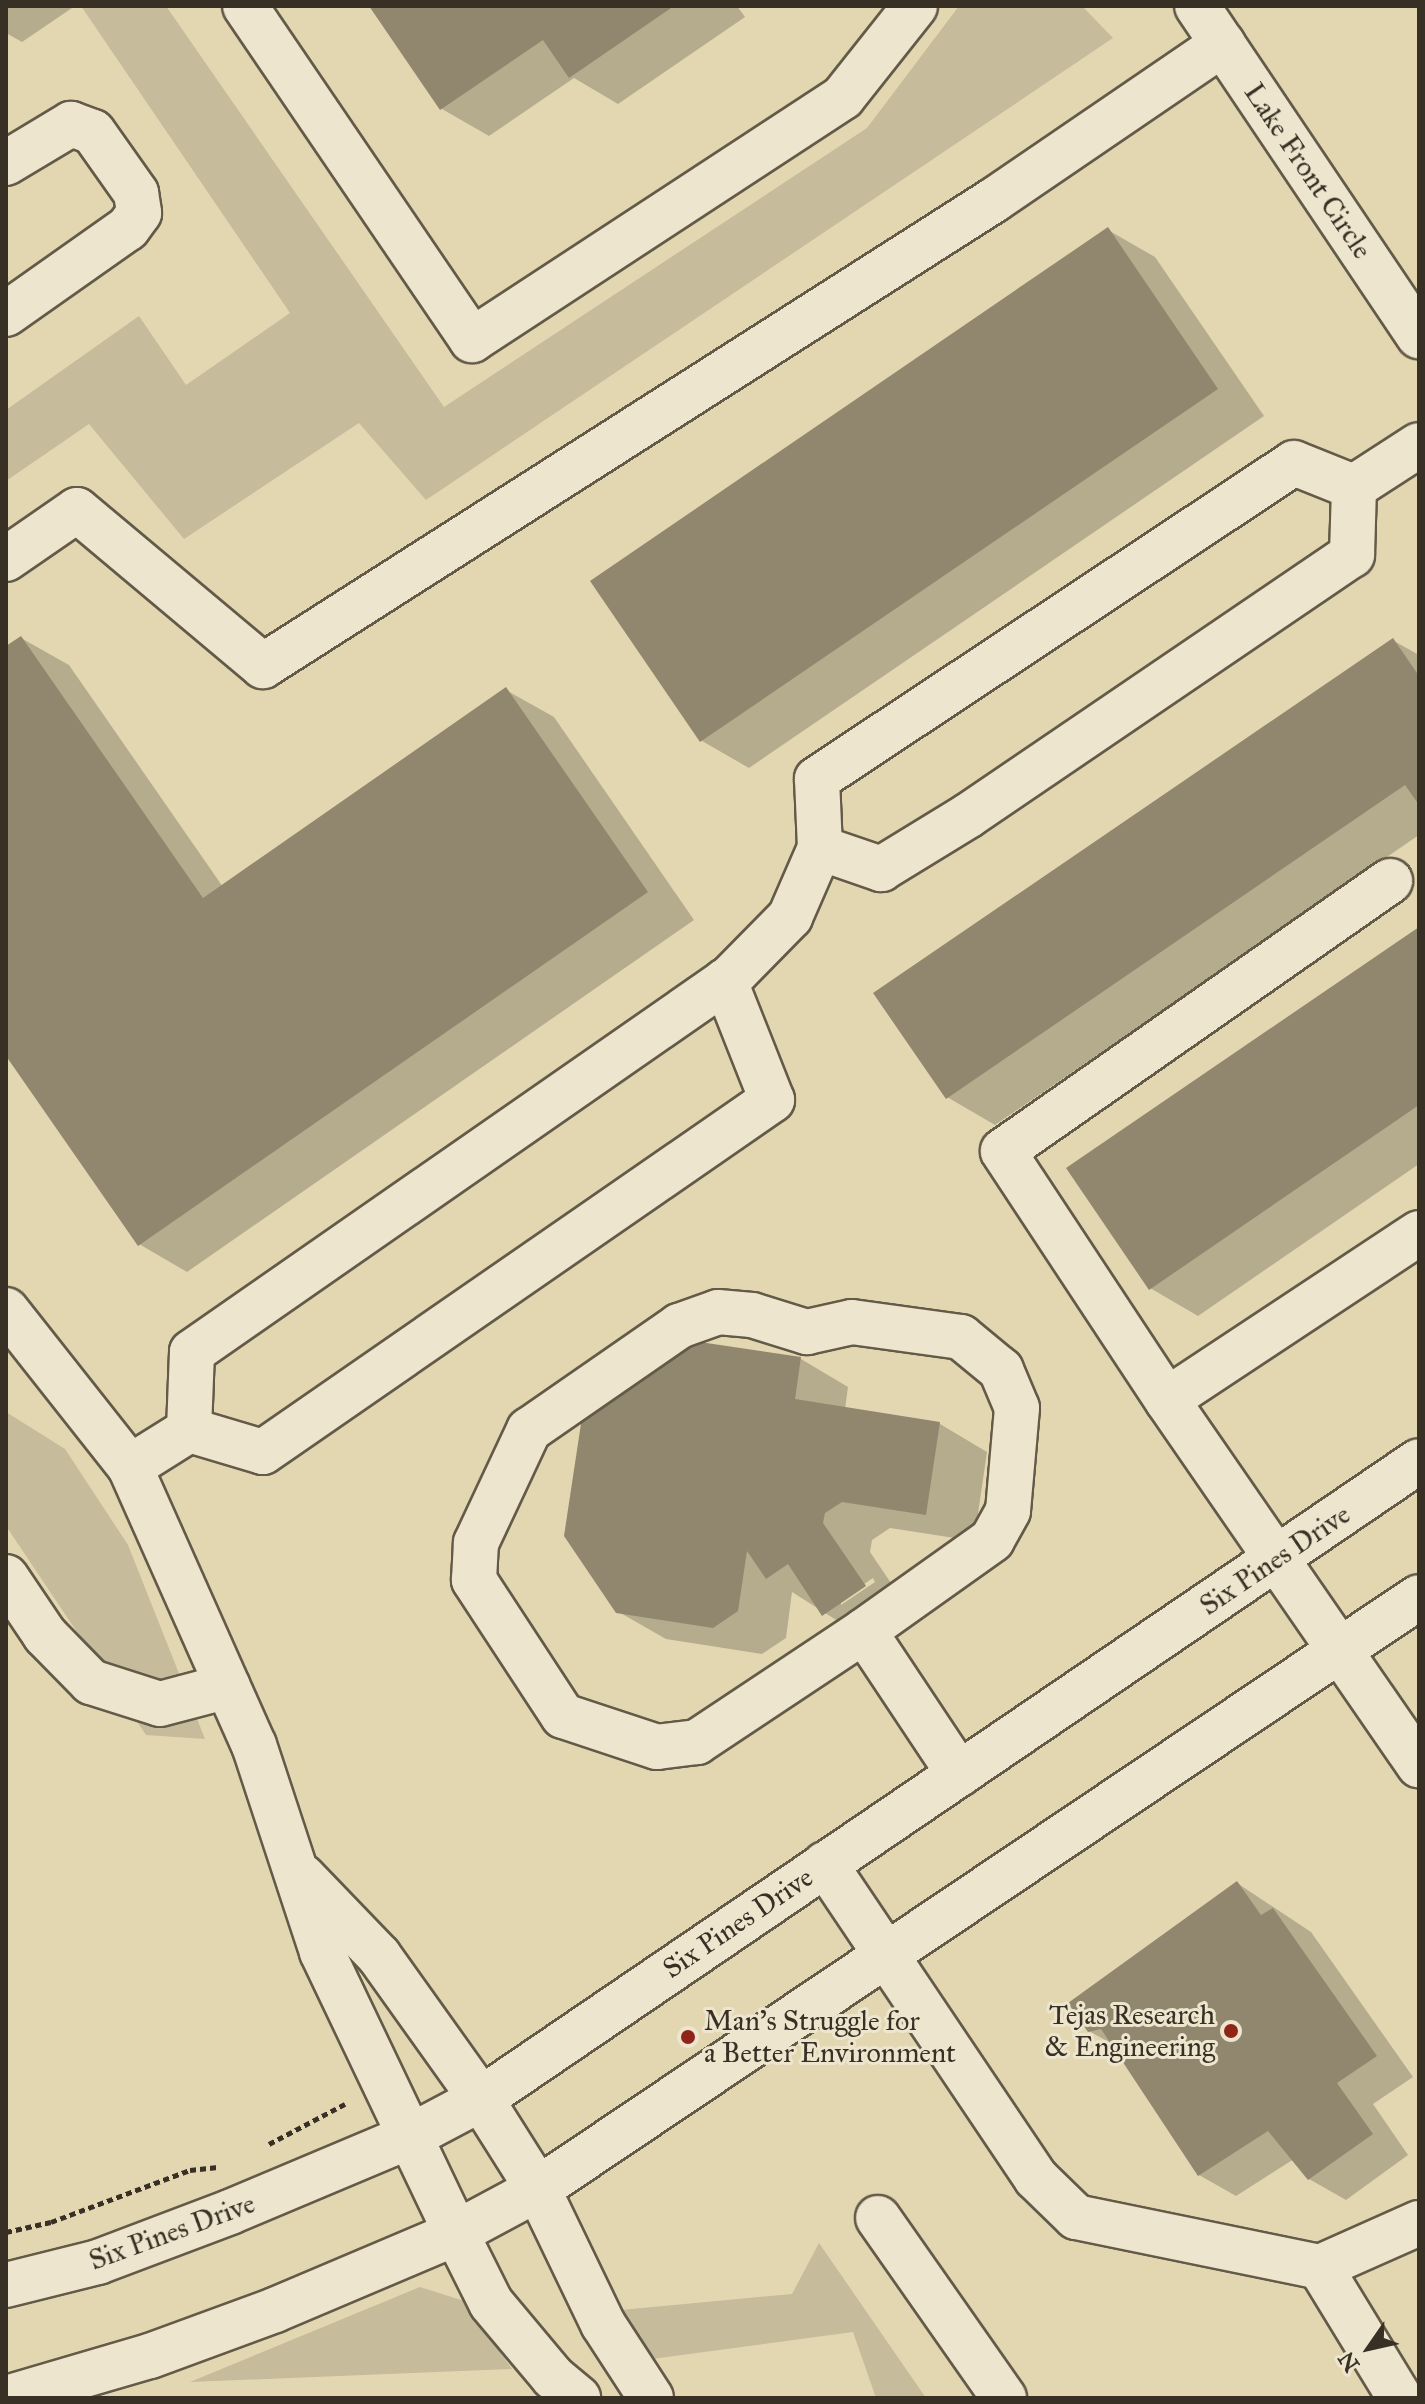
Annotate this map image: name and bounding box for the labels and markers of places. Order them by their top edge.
place label: Tejas Research & Engineering [1044,1998,1215,2064]
place label: Man's Struggle for a Better Environment [704,2004,956,2070]
marker: Tejas Research & Engineering [1222,2022,1240,2040]
marker: Man's Struggle for a Better Environment [679,2028,697,2046]

